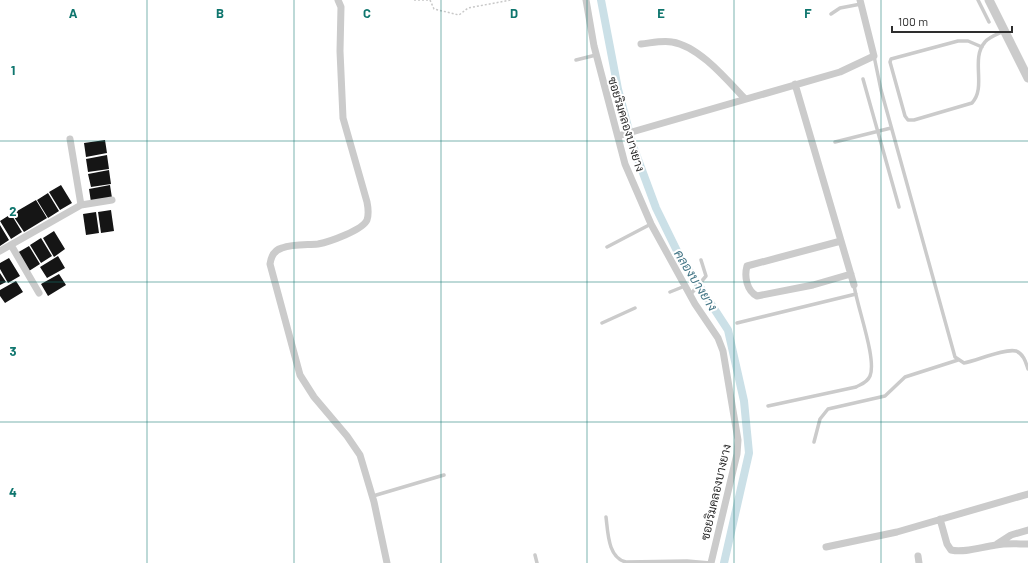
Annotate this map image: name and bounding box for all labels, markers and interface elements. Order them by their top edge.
text: A [69,5,78,21]
text: B [216,5,224,21]
text: C [363,5,371,21]
text: D [510,5,518,21]
text: E [657,5,665,21]
text: F [804,5,812,21]
scale bar [892,8,1012,34]
text: 100 m [898,14,928,28]
text: 1 [11,62,15,78]
street label: ซอยริมคลองบางยาง [606,75,648,173]
text: 2 [9,203,17,219]
water label: คลองบางยาง [671,246,721,314]
text: 3 [9,343,17,359]
street label: ซอยริมคลองบางยาง [697,443,733,541]
text: 4 [9,484,17,500]

